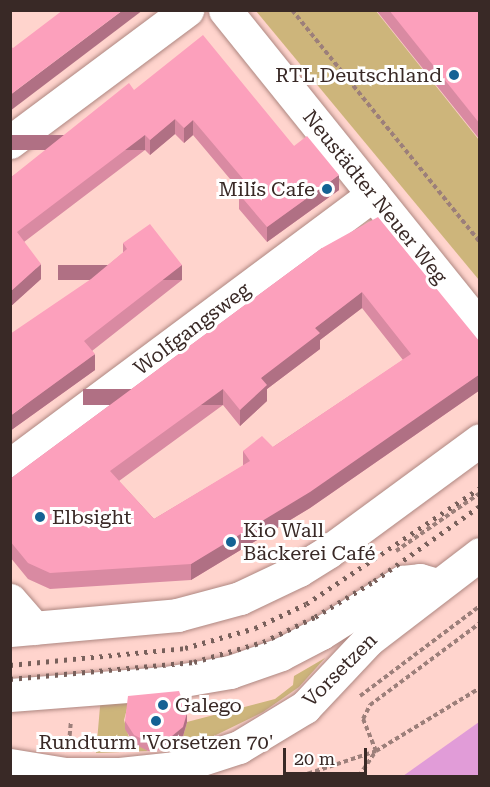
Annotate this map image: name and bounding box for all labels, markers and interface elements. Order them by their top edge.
place label: RTL Deutschland [275,63,442,87]
marker: RTL Deutschland [447,68,461,82]
street label: Neustädter Neuer Weg [298,105,452,289]
place label: Mili´s Cafe [218,177,315,201]
marker: Mili´s Cafe [320,182,334,196]
street label: Wolfgangsweg [129,278,255,380]
place label: Elbsight [52,505,132,529]
marker: Elbsight [33,510,47,524]
place label: Kio Wall Bäckerei Café [243,518,375,565]
marker: Kio Wall Bäckerei Café [224,535,238,549]
street label: Vorsetzen [298,628,382,712]
place label: Galego [175,693,242,717]
marker: Galego [156,698,170,712]
marker: Rundturm 'Vorsetzen 70' [149,714,163,728]
place label: Rundturm 'Vorsetzen 70' [38,730,274,754]
scale bar [286,736,370,774]
text: 20 m [294,748,335,769]

